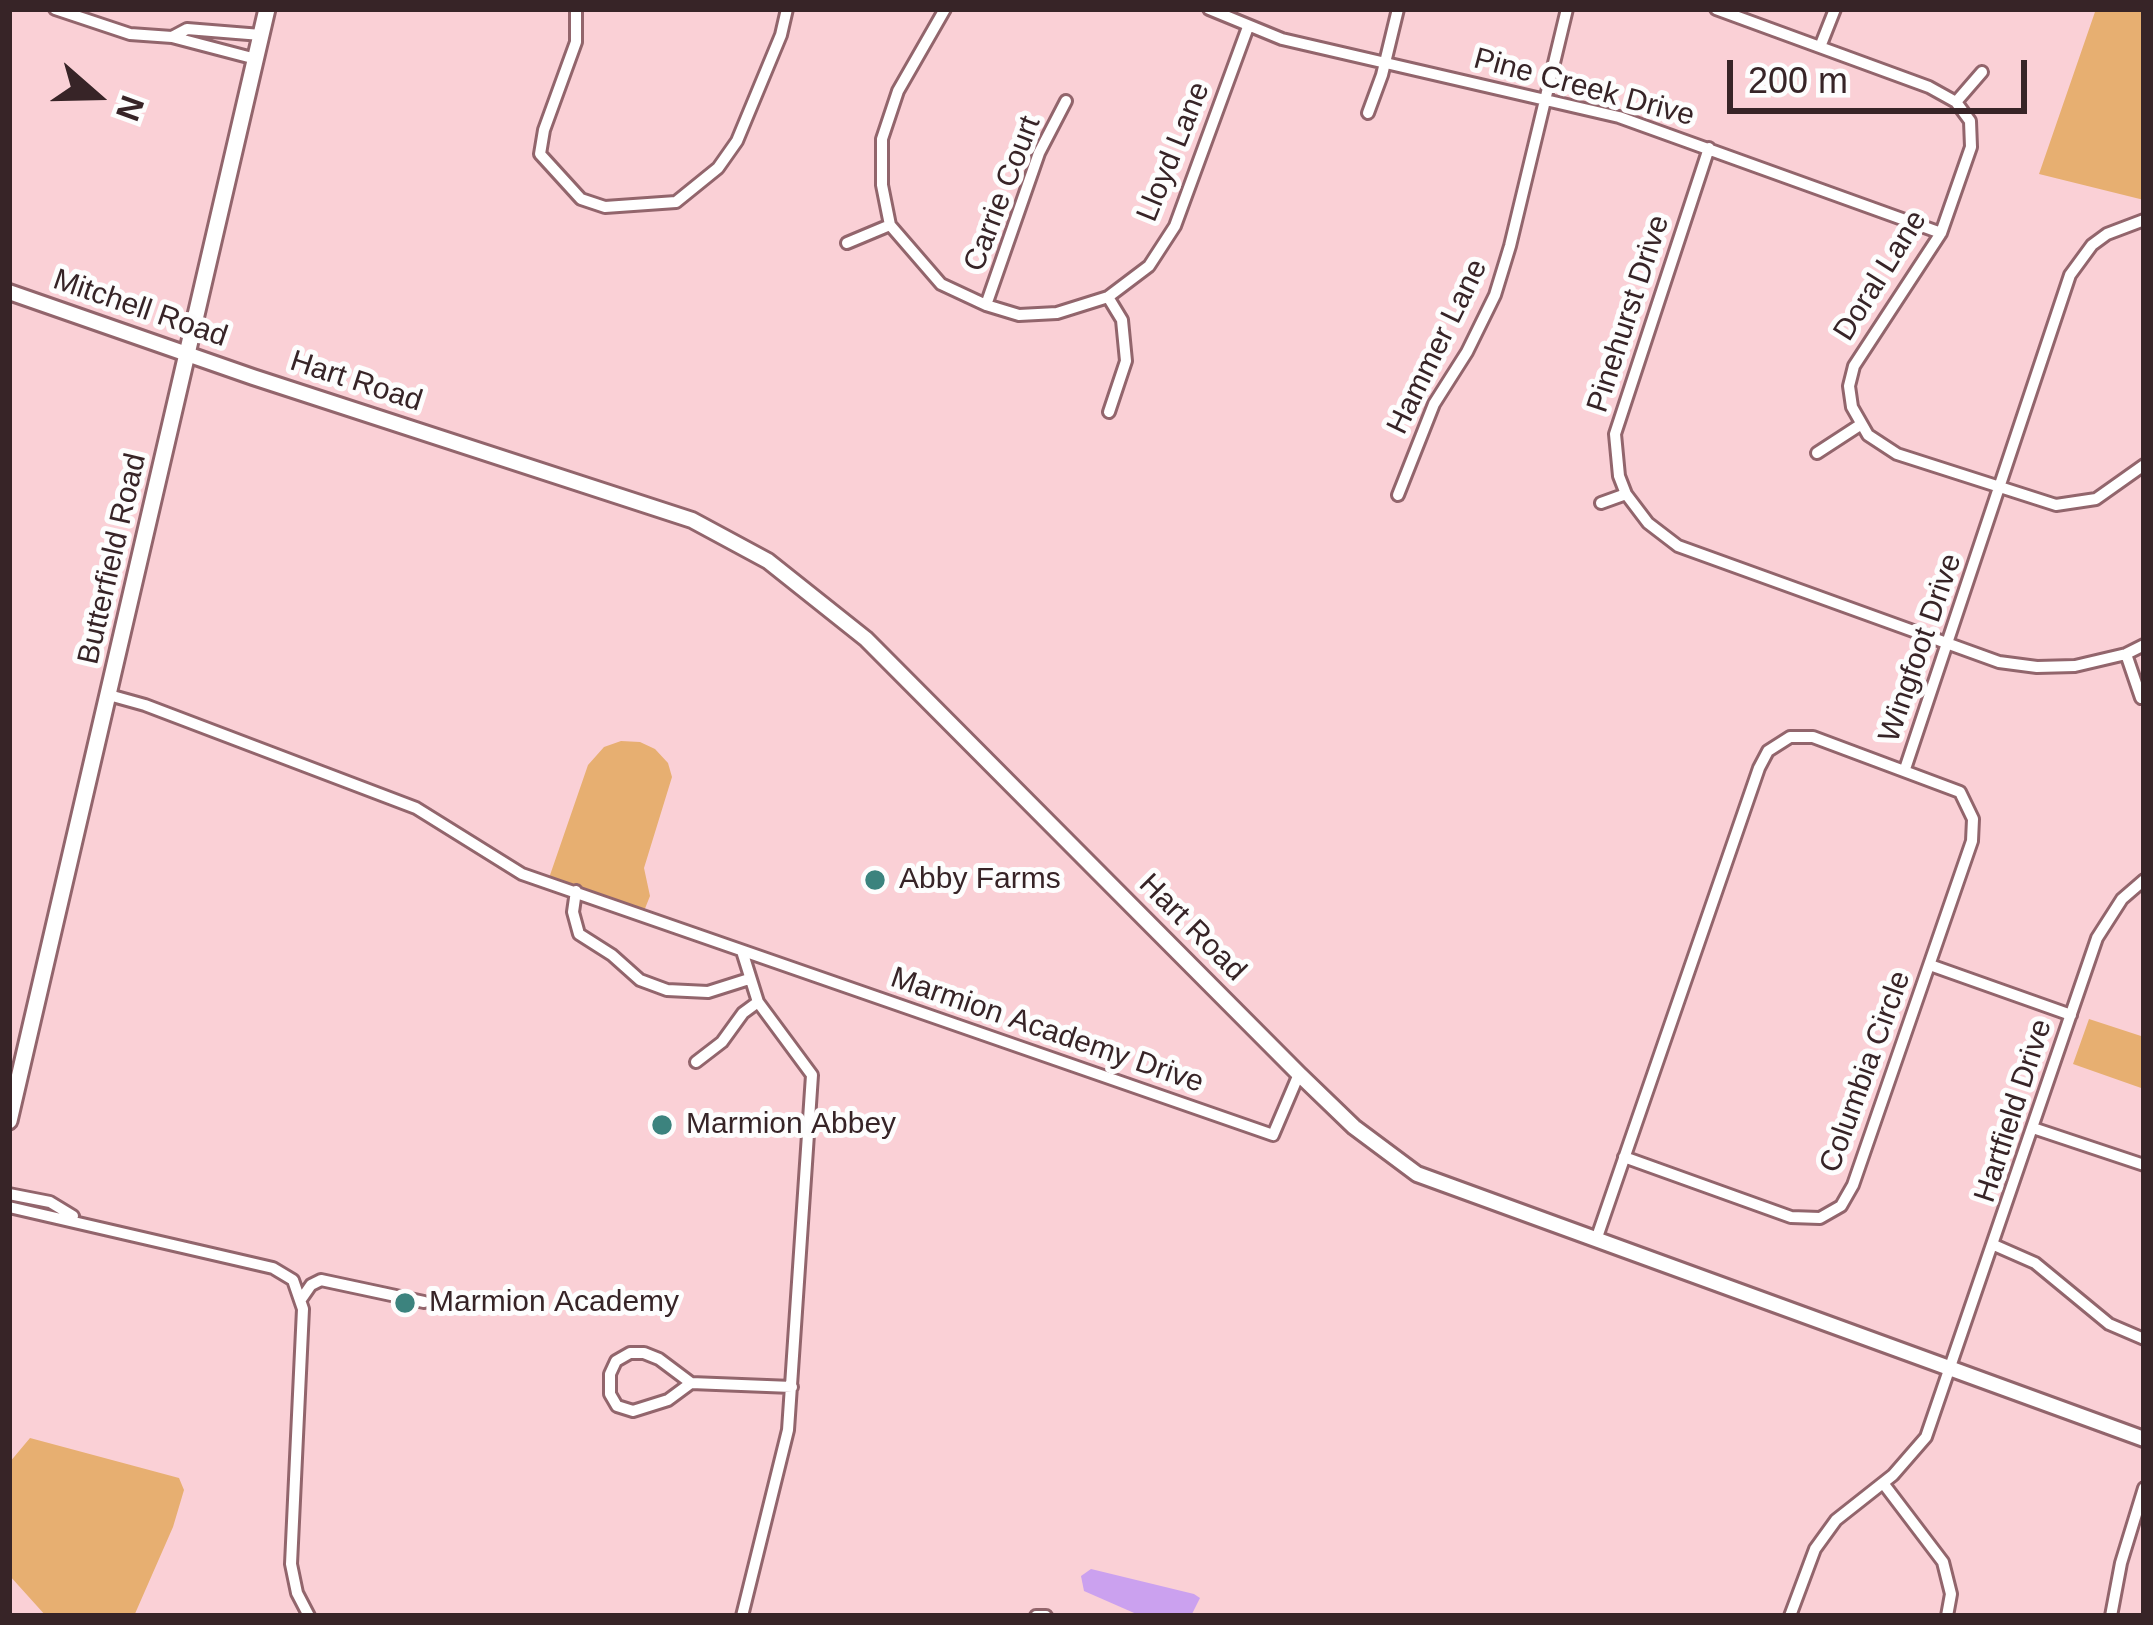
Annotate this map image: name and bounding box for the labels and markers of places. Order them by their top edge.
place label: Abby Farms [899,862,1061,898]
marker: Abby Farms [862,867,888,893]
place label: Marmion Abbey [686,1107,896,1143]
marker: Marmion Abbey [649,1112,675,1138]
place label: Marmion Academy [429,1285,679,1321]
marker: Marmion Academy [392,1290,418,1316]

